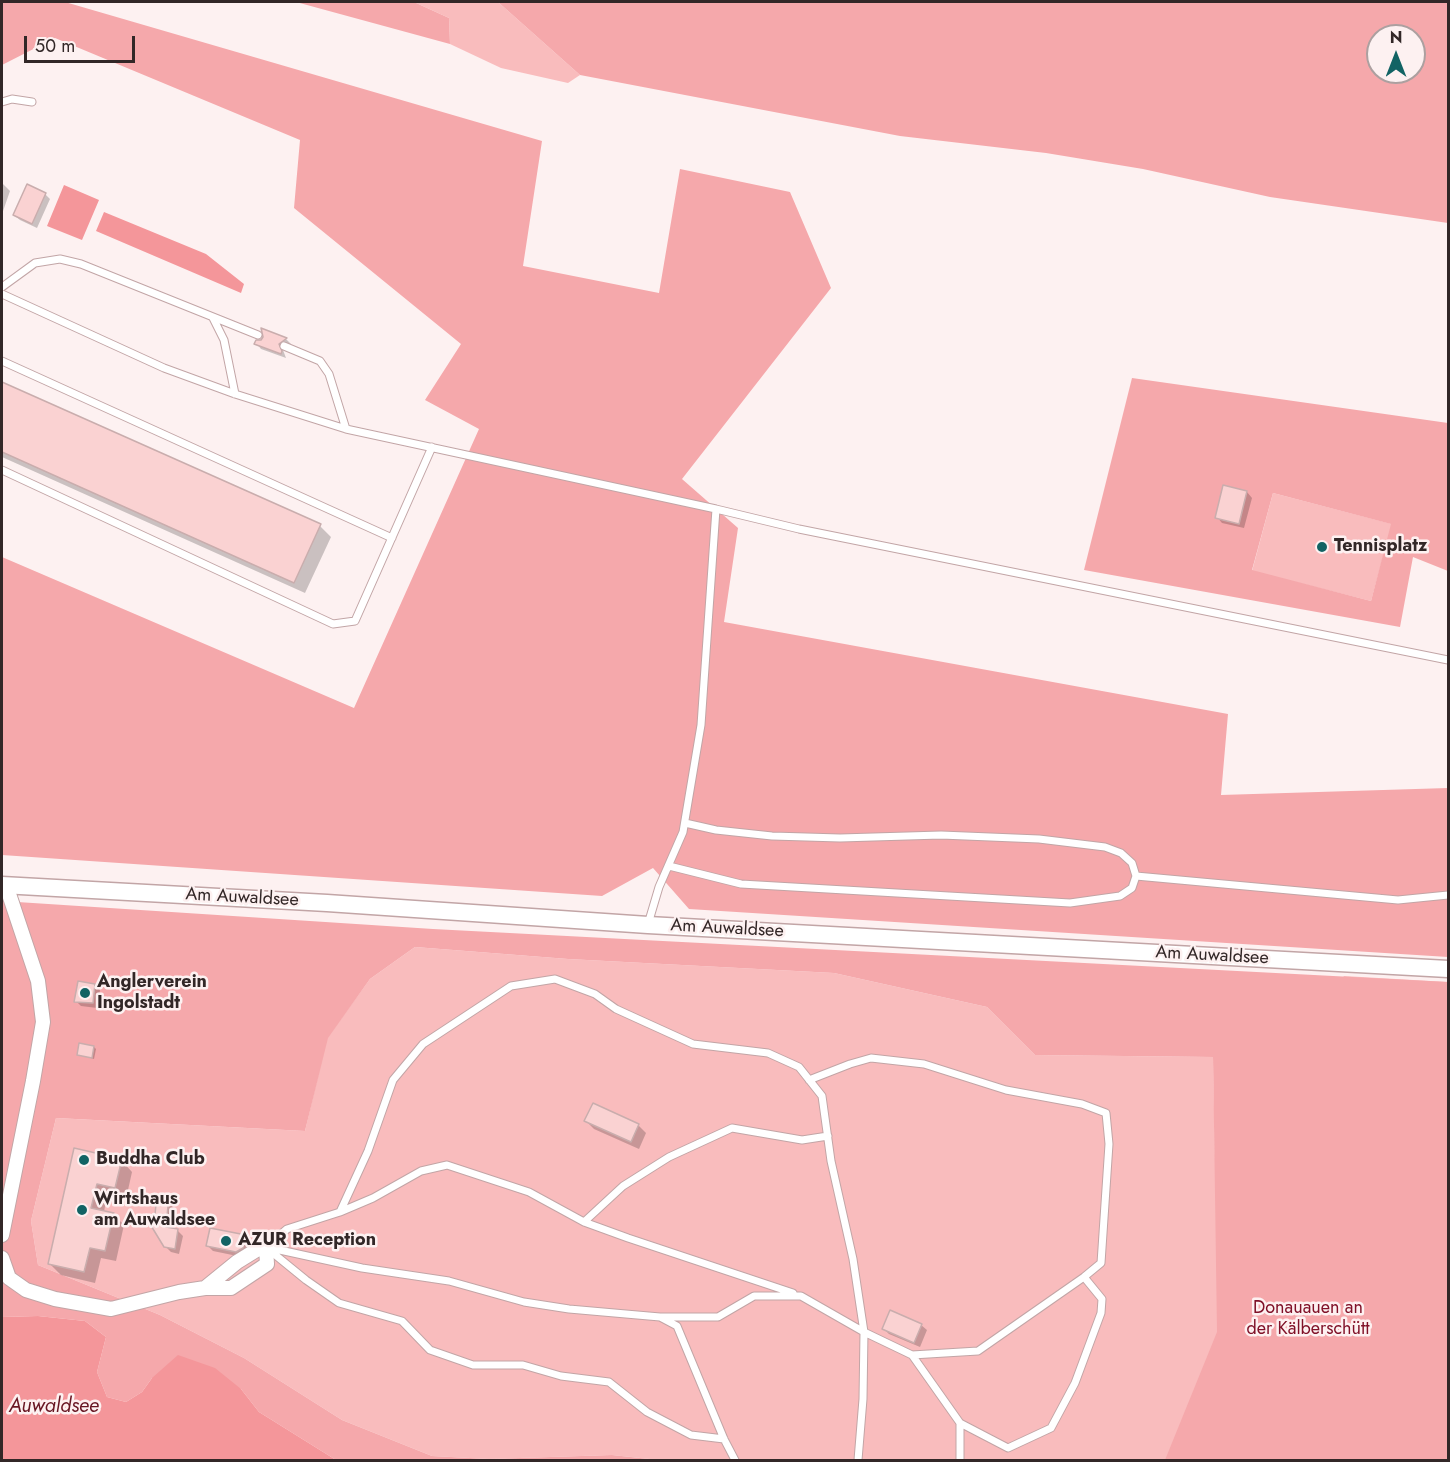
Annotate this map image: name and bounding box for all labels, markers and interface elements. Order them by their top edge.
scale bar [27,24,138,62]
north arrow [1366,24,1426,84]
text: N [1390,26,1402,49]
text: 50 m [35,33,75,59]
place label: Tennisplatz [1334,536,1427,558]
marker: Tennisplatz [1315,540,1329,554]
street label: Am Auwaldsee [185,884,299,912]
street label: Am Auwaldsee [670,915,784,943]
street label: Am Auwaldsee [1155,942,1269,970]
place label: Anglerverein Ingolstadt [97,972,207,1014]
marker: Anglerverein Ingolstadt [78,986,92,1000]
place label: Buddha Club [96,1149,205,1171]
marker: Buddha Club [77,1153,91,1167]
place label: Wirtshaus am Auwaldsee [94,1189,215,1232]
marker: Wirtshaus am Auwaldsee [75,1203,89,1217]
place label: AZUR Reception [238,1230,376,1252]
marker: AZUR Reception [219,1234,233,1248]
park label: Donauauen an der Kälberschütt [1246,1298,1370,1340]
water label: Auwaldsee [9,1395,99,1419]

